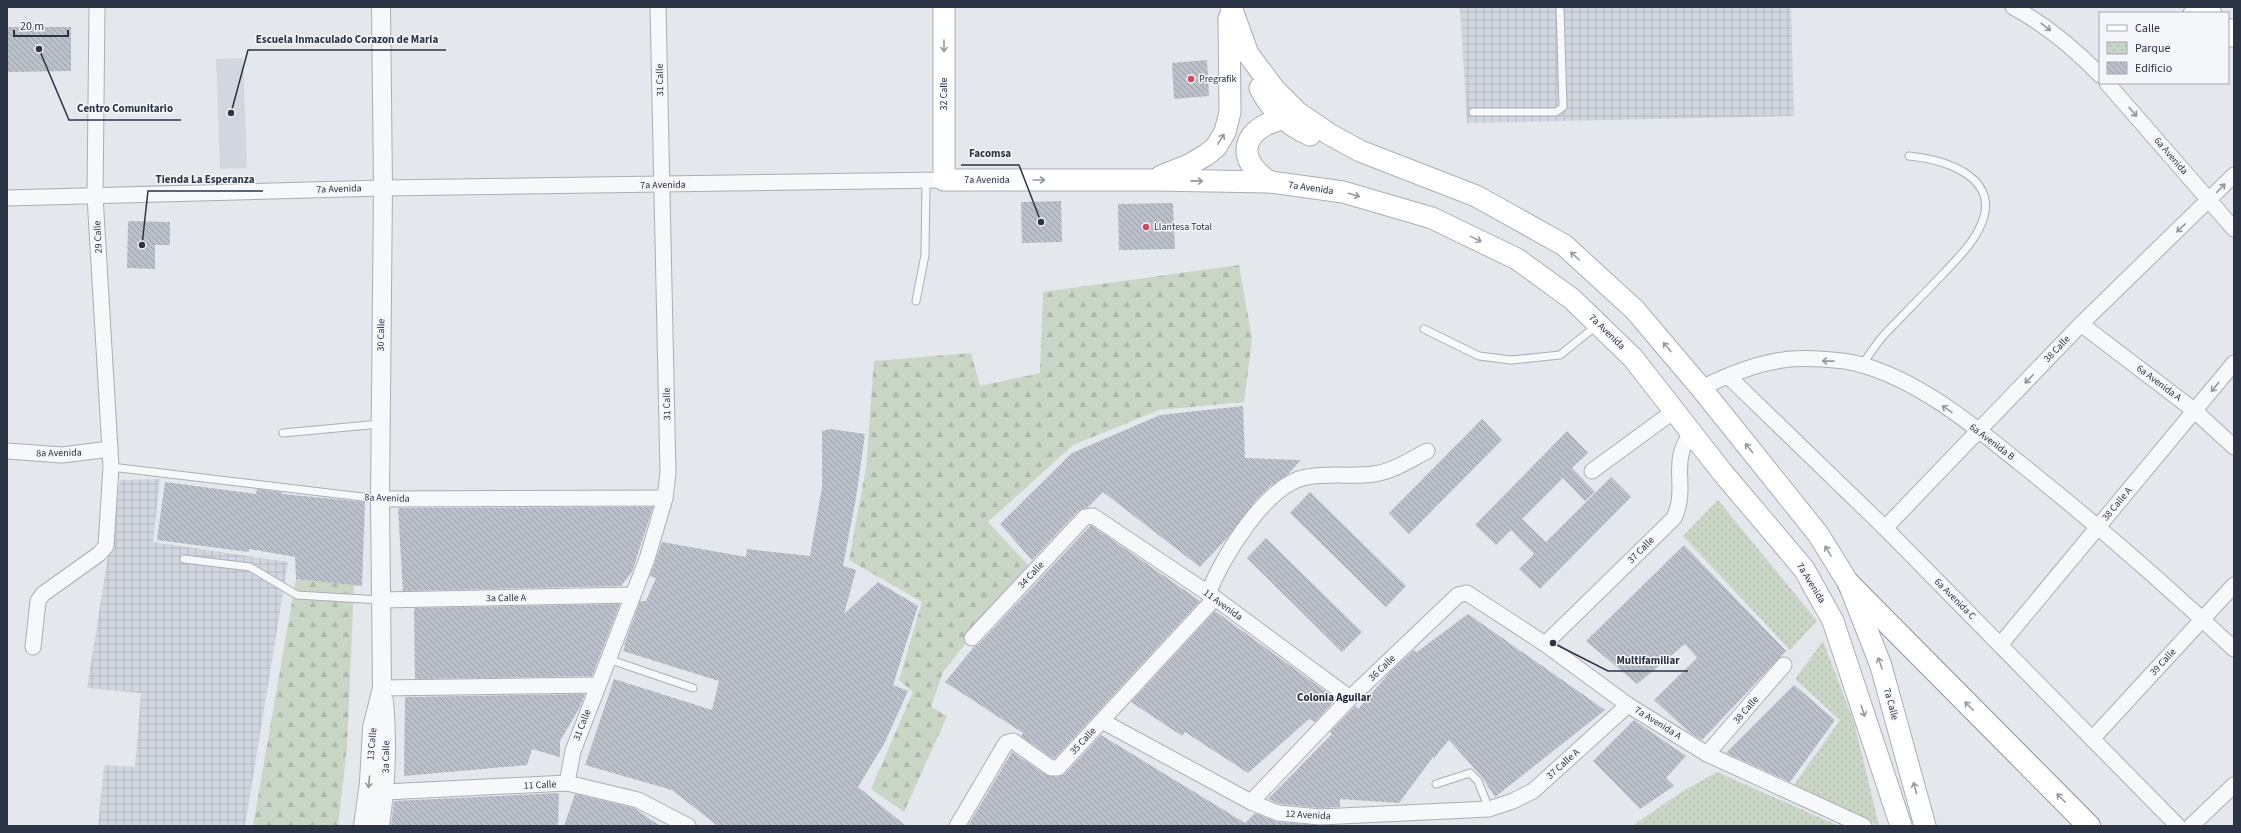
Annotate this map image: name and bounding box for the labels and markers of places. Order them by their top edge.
callout: Escuela Inmaculado Corazon de Maria [248,27,446,50]
place label: Pregrafik [1199,72,1237,86]
marker: Pregrafik [1186,74,1196,84]
callout: Centro Comunitario [69,97,181,120]
callout: Facomsa [961,142,1019,165]
callout: Tienda La Esperanza [148,168,263,191]
place label: Llantesa Total [1154,220,1213,234]
marker: Llantesa Total [1141,222,1151,232]
callout: Multifamiliar [1608,648,1688,671]

